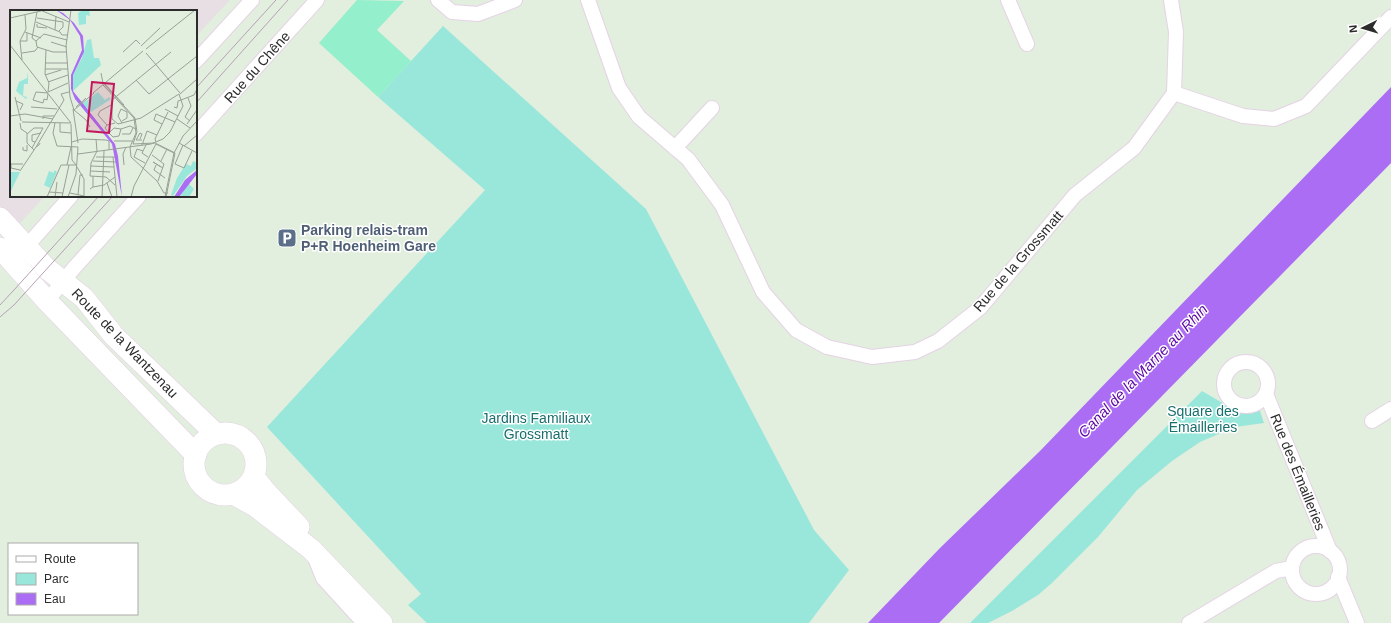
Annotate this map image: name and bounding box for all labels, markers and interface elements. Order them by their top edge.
north arrow [1343,8,1383,48]
inset map [10,10,197,197]
text: N [1347,24,1359,33]
street label: Rue du Chêne [221,28,293,106]
street label: Rue de la Grossmatt [970,207,1066,315]
place label: Parking relais-tram P+R Hoenheim Gare [301,222,436,254]
parking icon: Parking relais-tram P+R Hoenheim Gare [276,227,298,249]
street label: Route de la Wantzenau [69,285,181,401]
water label: Canal de la Marne au Rhin [1075,301,1211,441]
park label: Square des Émailleries [1167,403,1239,435]
park label: Jardins Familiaux Grossmatt [482,410,590,442]
street label: Rue des Émailleries [1267,411,1329,533]
legend [8,543,138,615]
text: Route [44,552,76,566]
text: Parc [44,572,69,586]
text: Eau [44,592,65,606]

